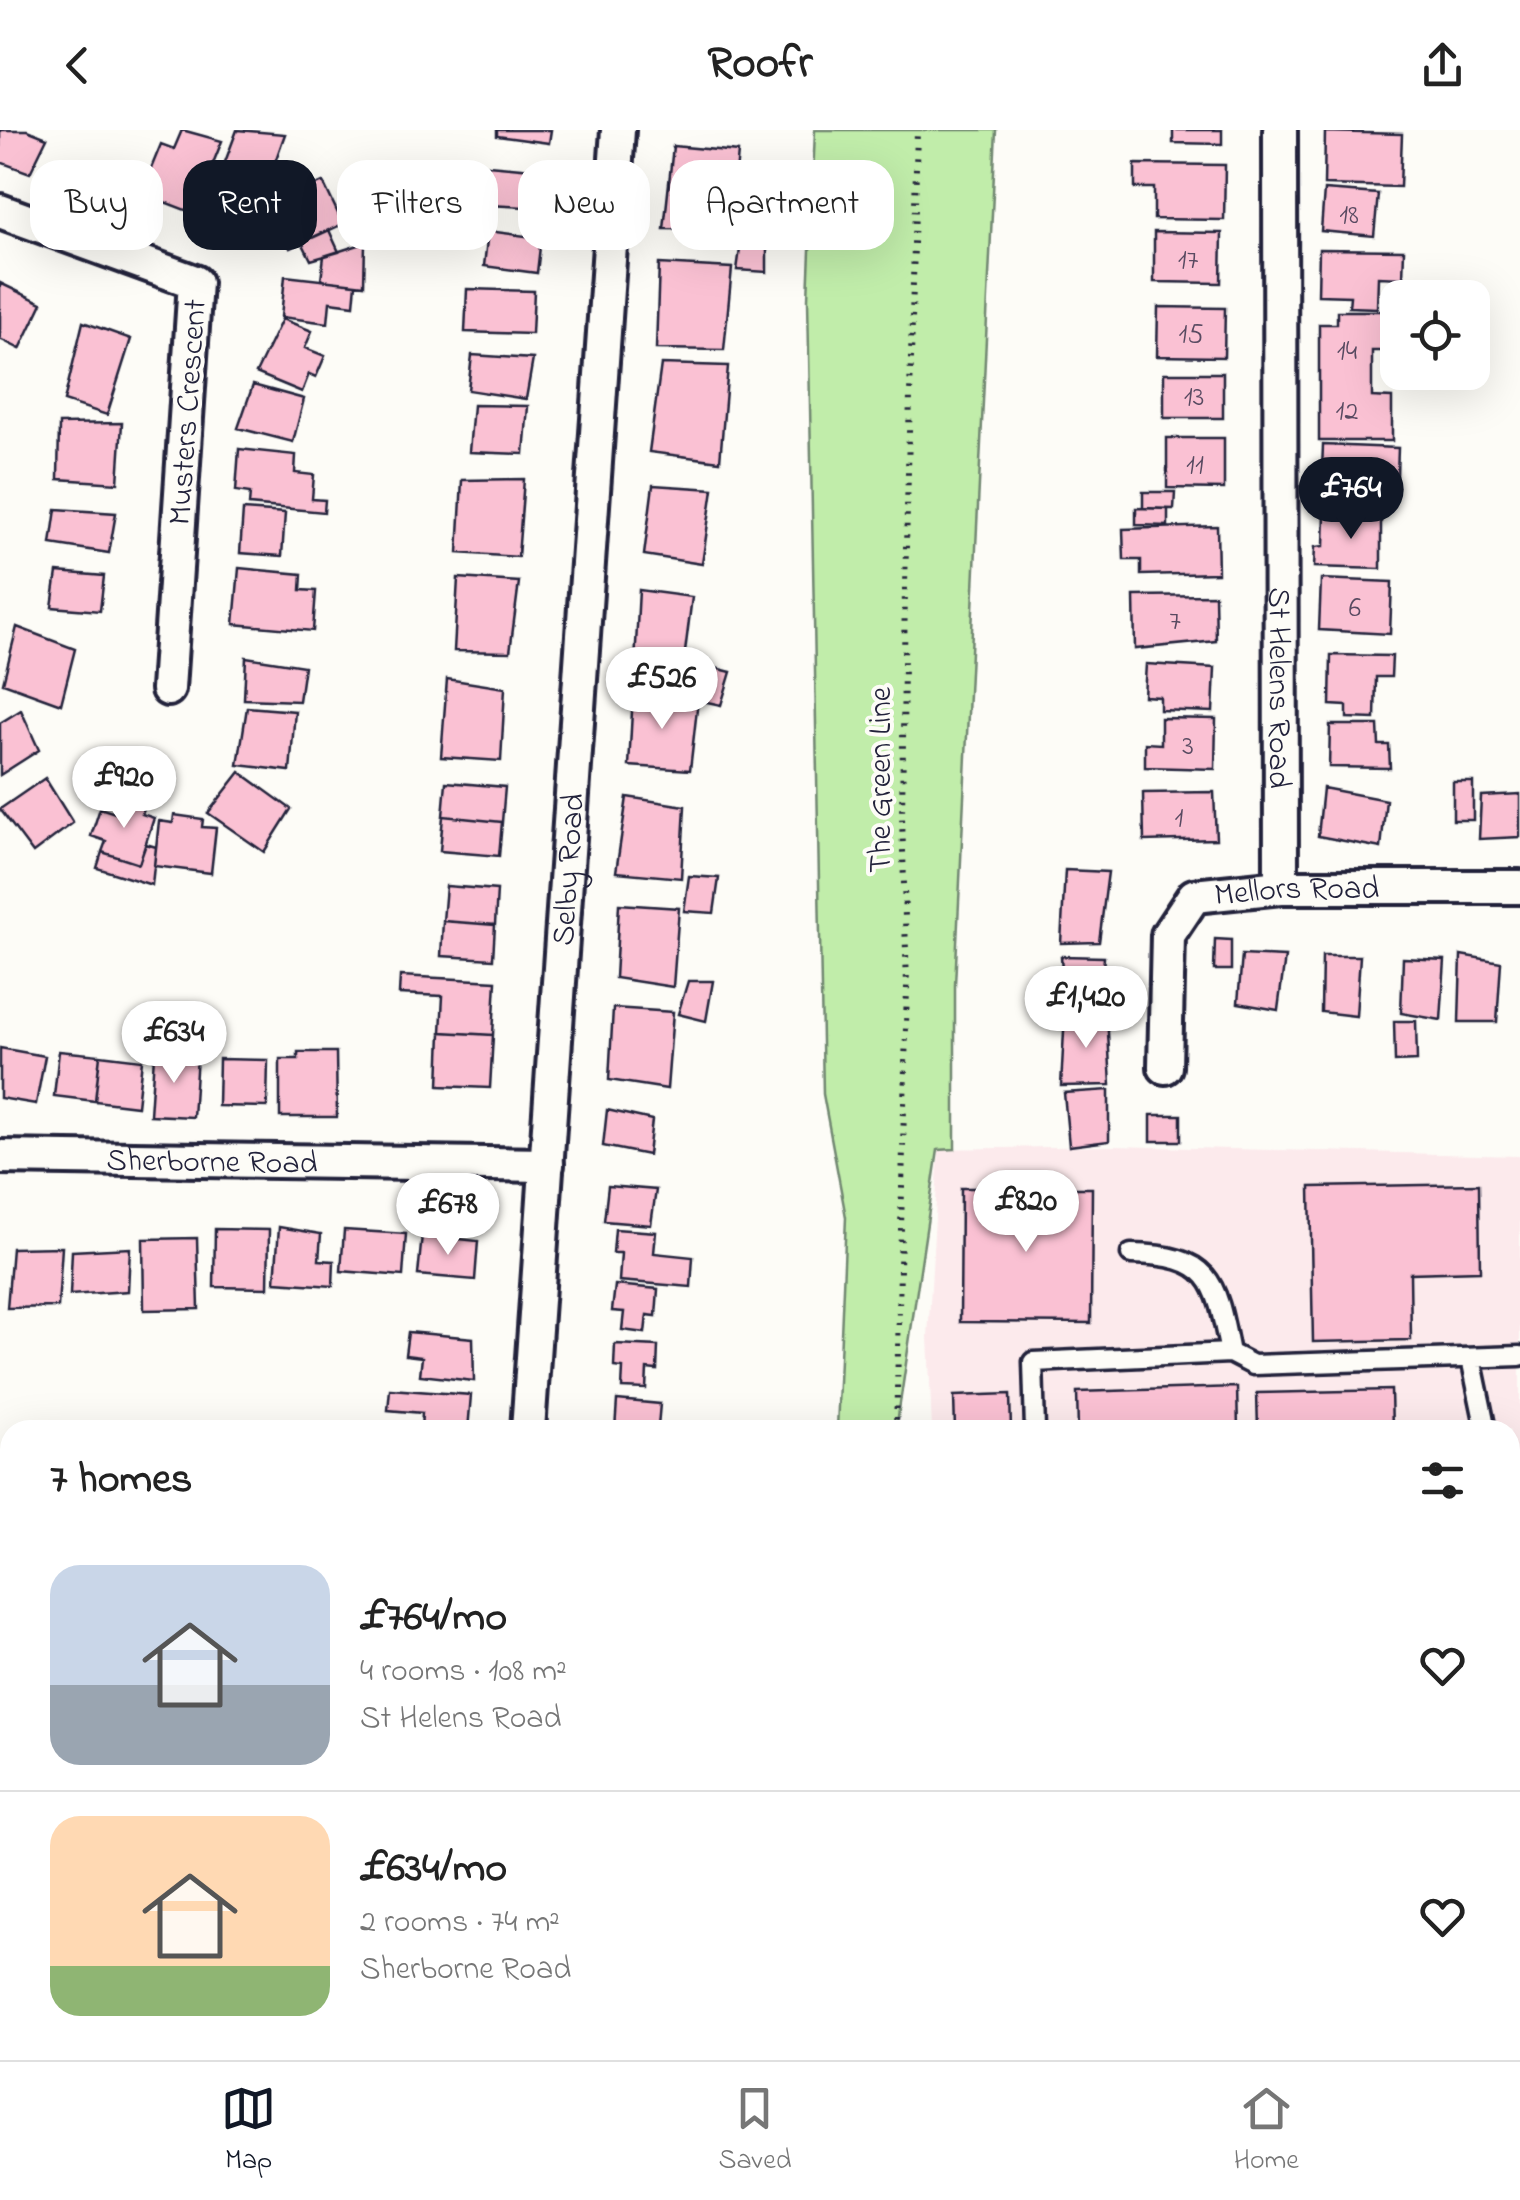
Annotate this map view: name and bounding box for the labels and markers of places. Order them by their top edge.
pin: £764 [1292,457,1410,542]
pin: £526 [603,647,721,732]
pin: £920 [65,746,183,831]
pin: £1,420 [1005,966,1167,1051]
pin: £634 [115,1001,233,1086]
pin: £820 [967,1170,1085,1255]
pin: £678 [389,1173,507,1258]

